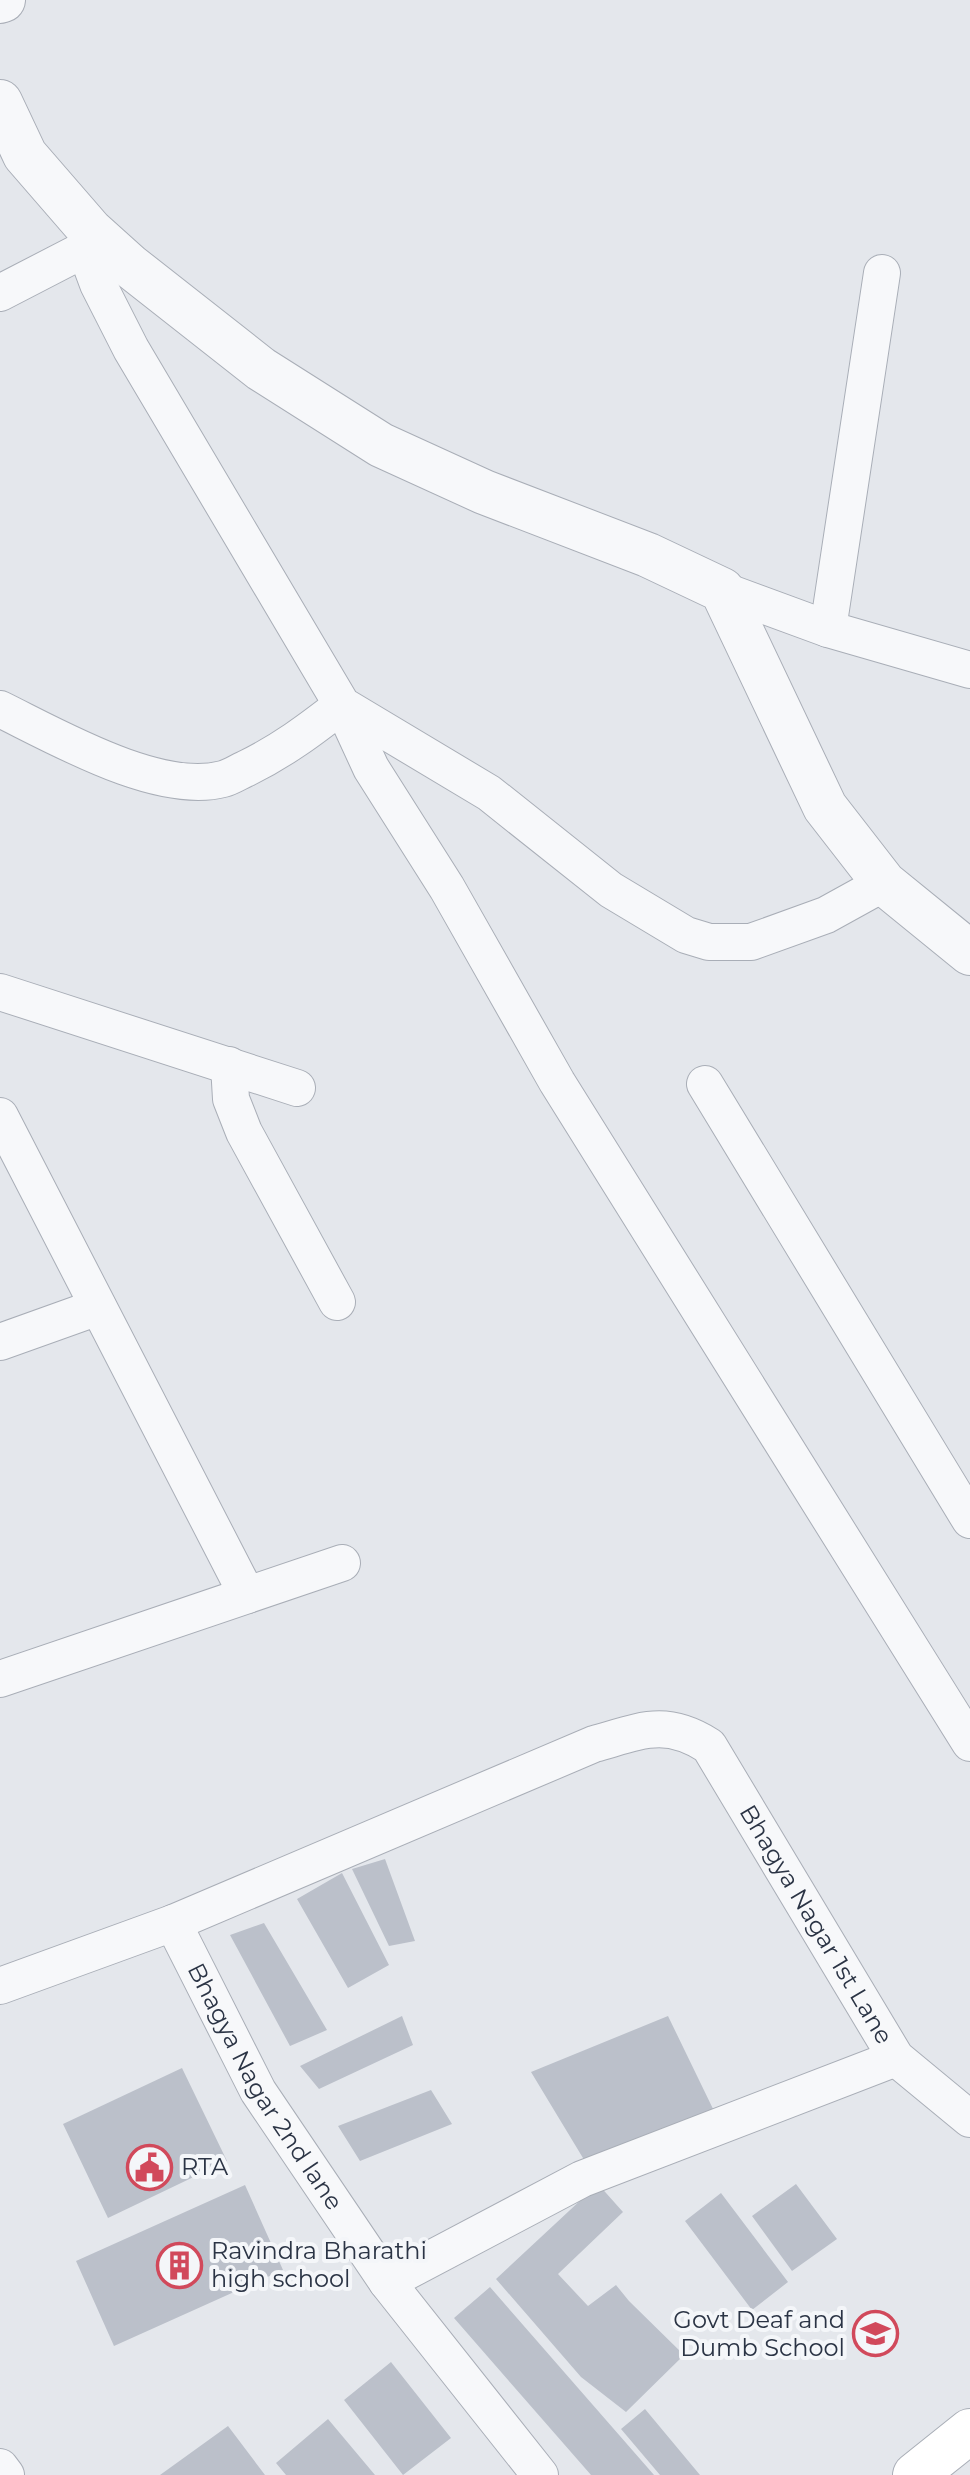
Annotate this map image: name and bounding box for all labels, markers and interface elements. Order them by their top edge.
street label: Bhagya Nagar 1st Lane [734,1800,899,2049]
street label: Bhagya Nagar 2nd lane [182,1958,349,2215]
public building icon: RTA [126,2143,174,2191]
place label: RTA [181,2152,229,2181]
place label: Ravindra Bharathi high school [211,2236,427,2293]
building icon: Ravindra Bharathi high school [156,2241,204,2289]
place label: Govt Deaf and Dumb School [673,2305,845,2362]
school or university icon: Govt Deaf and Dumb School [852,2310,900,2358]

